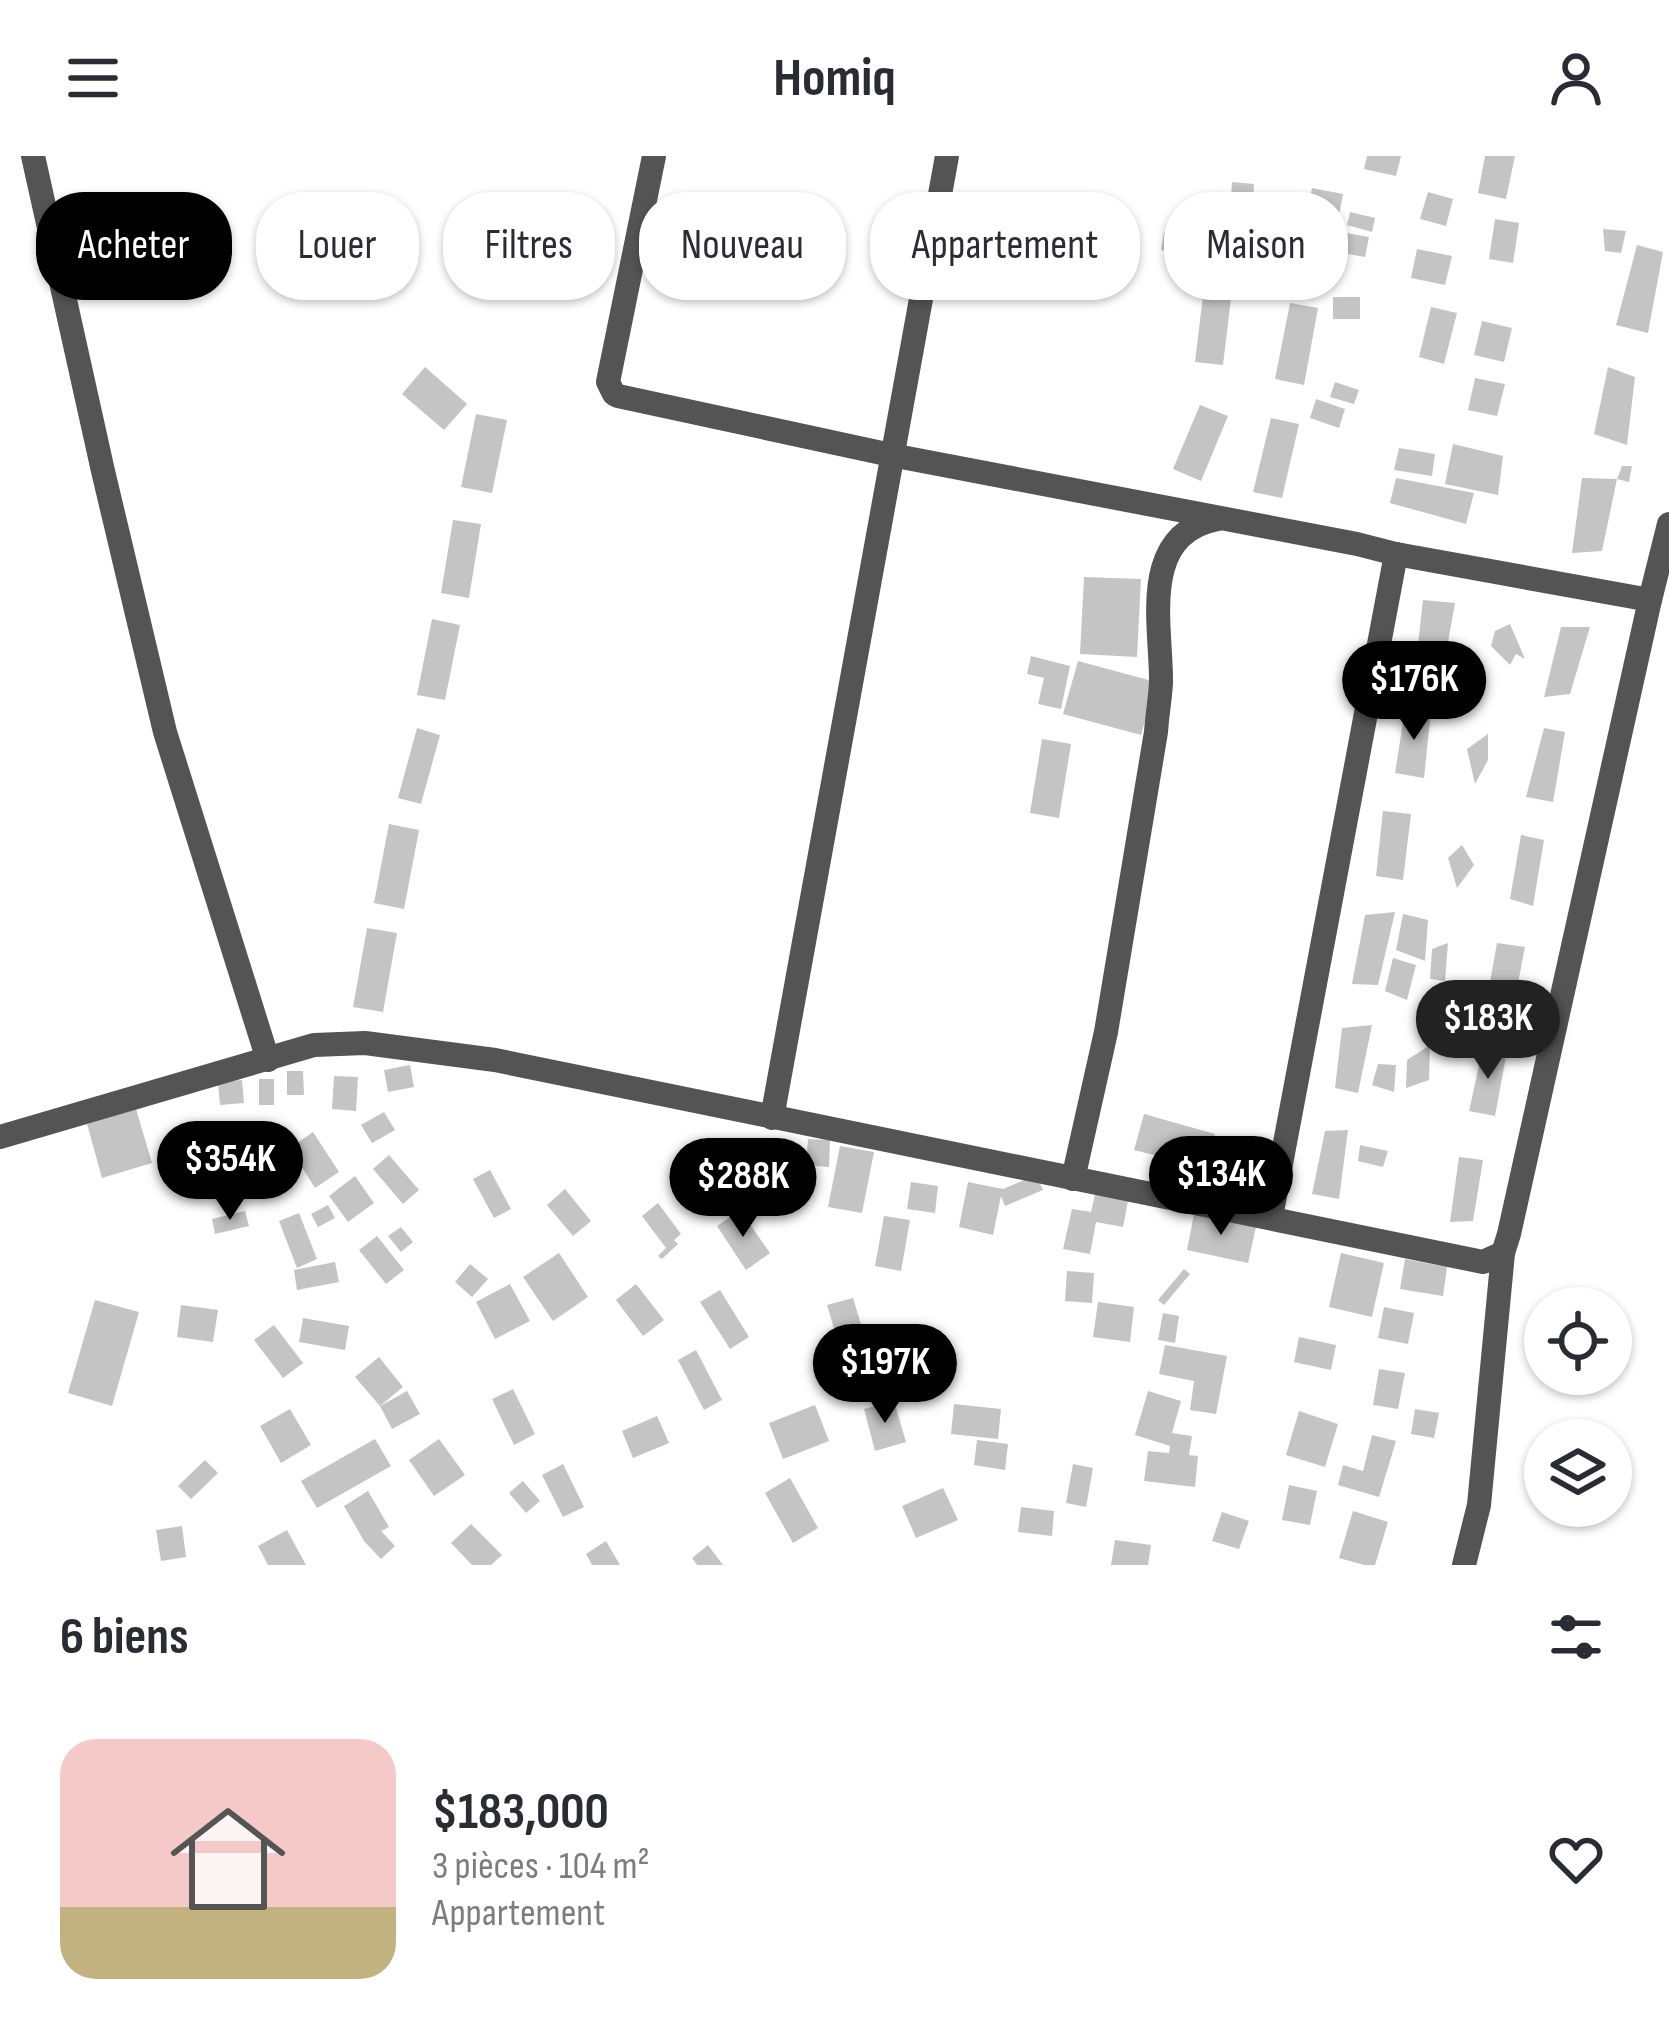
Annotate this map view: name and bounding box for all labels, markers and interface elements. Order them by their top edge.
icon: menu [60,45,126,111]
icon: person [1543,45,1609,111]
text: Homiq [773,46,896,111]
chip: Acheter [36,192,232,300]
chip: Louer [256,192,419,300]
chip: Filtres [443,192,615,300]
chip: Nouveau [639,192,846,300]
chip: Appartement [870,192,1140,300]
chip: Maison [1164,192,1348,300]
pin: $176K [1330,641,1498,743]
text: $176K [1369,656,1459,703]
pin: $183K [1404,980,1572,1082]
text: $183K [1443,995,1533,1042]
pin: $354K [146,1121,314,1223]
text: $354K [184,1136,276,1183]
pin: $134K [1137,1136,1305,1238]
pin: $288K [659,1138,827,1240]
text: $134K [1176,1151,1266,1198]
text: $288K [696,1153,790,1200]
map controls [1524,1287,1632,1527]
button: locate [1524,1287,1632,1395]
pin: $197K [801,1324,969,1426]
text: $197K [840,1339,930,1386]
button: layers [1524,1419,1632,1527]
icon: filters [1543,1604,1609,1670]
text: 6 biens [60,1607,189,1668]
text: $183,000 [432,1782,609,1843]
icon: home [156,1787,300,1931]
icon: heart [1543,1826,1609,1892]
text: 3 pièces · 104 m² [432,1843,650,1890]
text: Appartement [432,1890,605,1937]

